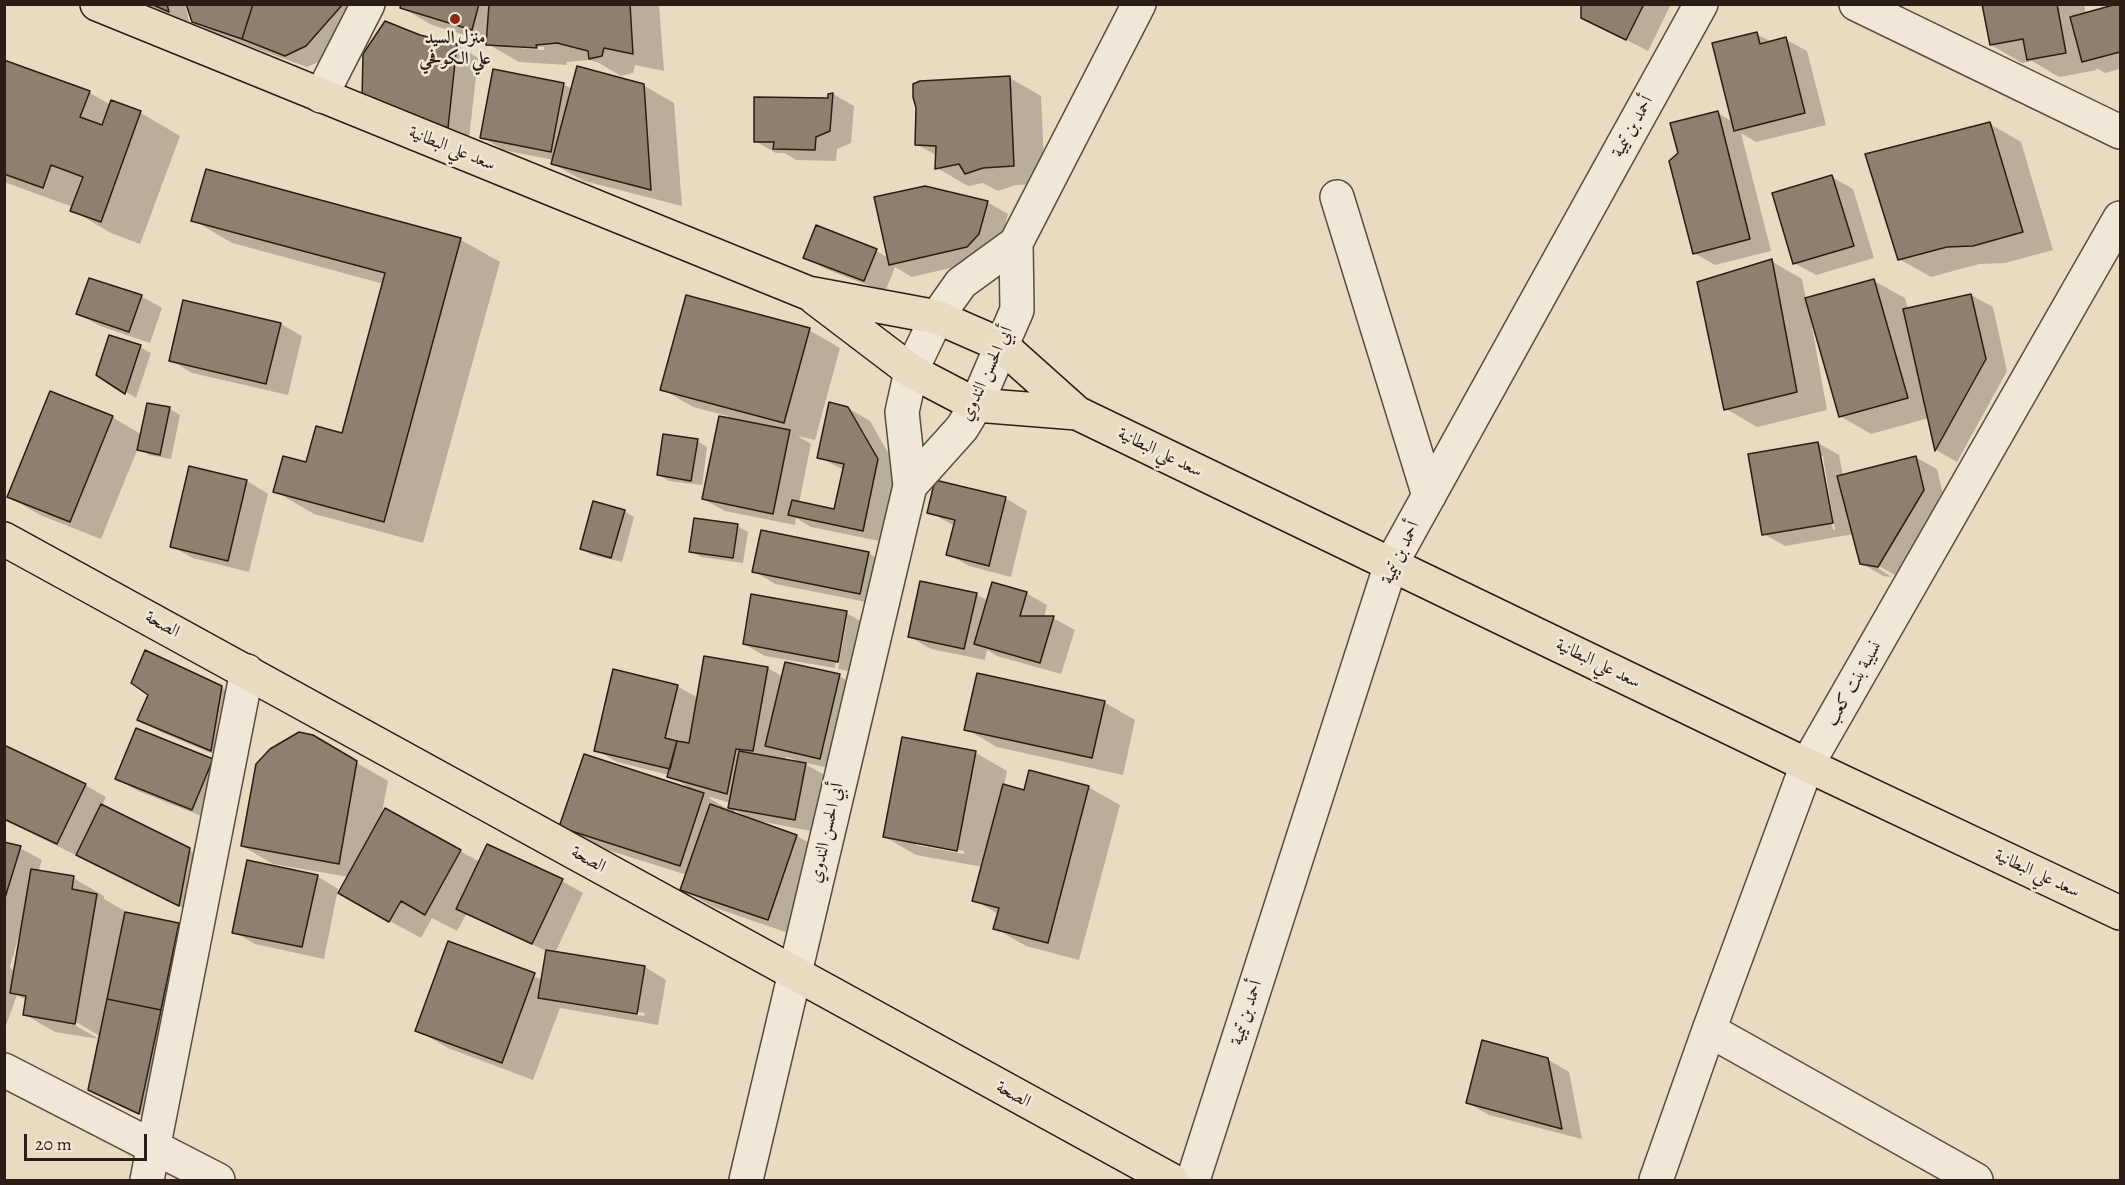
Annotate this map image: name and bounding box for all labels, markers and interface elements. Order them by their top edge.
marker: منزل السيد علي الكوفحي [448,12,462,26]
place label: منزل السيد علي الكوفحي [419,28,491,70]
street label: أحمد بن تيمية [1607,92,1659,162]
street label: سعد علي البطانية [405,122,499,176]
street label: أبي الحسن الندوي [956,323,1018,425]
street label: سعد علي البطانية [1114,423,1206,483]
street label: أحمد بن تيمية [1377,518,1425,588]
street label: الصحة [141,607,183,643]
street label: سعد علي البطانية [1552,634,1644,694]
street label: نسيبة بنت كعب [1821,638,1887,730]
street label: أبي الحسن الندوي [805,781,849,885]
street label: الصحة [567,842,609,878]
street label: سعد علي البطانية [1991,845,2083,903]
street label: أحمد بن تيمية [1226,978,1268,1048]
street label: الصحة [992,1077,1034,1113]
scale bar [27,1122,150,1160]
text: 20 m [35,1132,72,1156]

